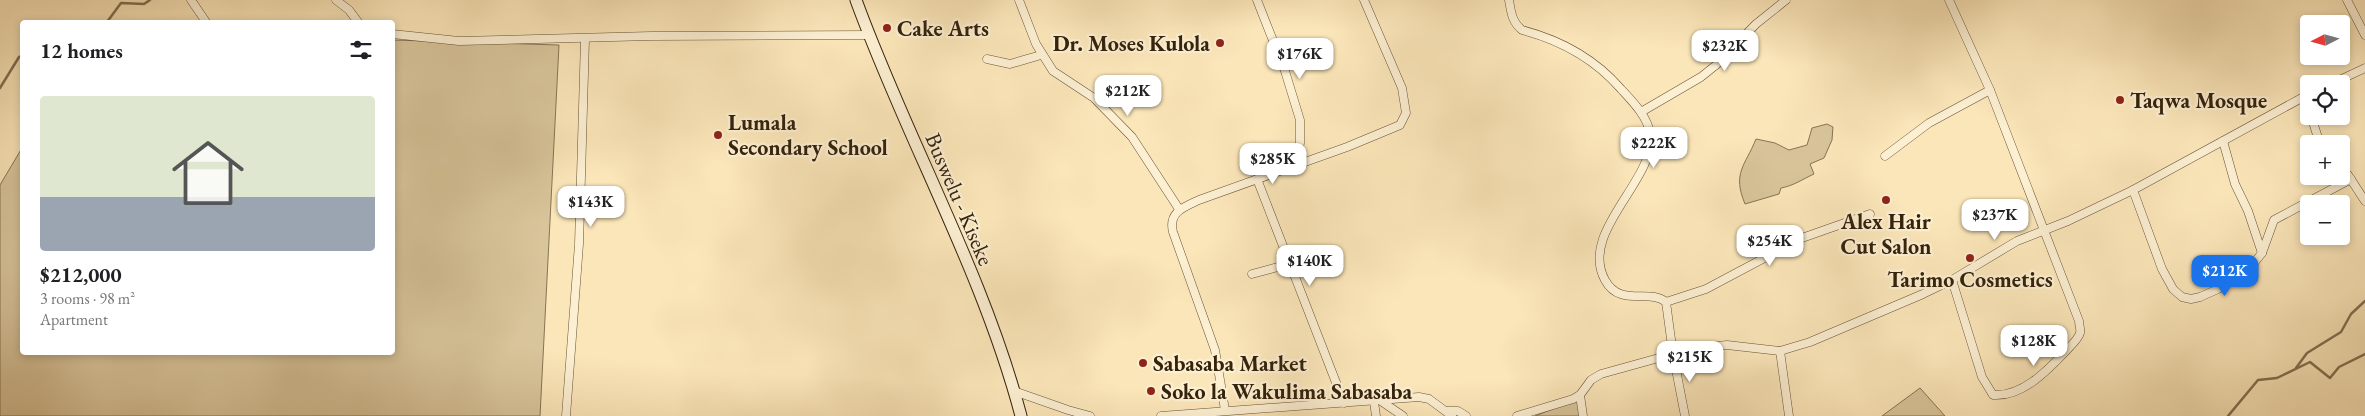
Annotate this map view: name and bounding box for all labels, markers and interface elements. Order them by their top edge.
place label: Cake Arts [897,14,989,43]
north arrow [2300,15,2350,65]
map controls [2300,15,2350,245]
marker: Cake Arts [881,22,893,34]
place label: Dr. Moses Kulola [1053,29,1210,58]
pin: $232K [1690,30,1760,72]
text: $232K [1703,35,1747,56]
icon: filters [347,36,375,64]
text: 12 homes [40,37,123,64]
marker: Dr. Moses Kulola [1214,37,1226,49]
pin: $176K [1265,38,1335,80]
text: $176K [1278,43,1322,64]
pin: $212K [1093,74,1163,117]
button: locate [2300,75,2350,125]
text: $212K [1106,80,1150,101]
place label: Taqwa Mosque [2130,86,2267,115]
marker: Taqwa Mosque [2114,94,2126,106]
place label: Lumala Secondary School [728,108,888,162]
pin: $222K [1619,126,1689,169]
icon: home [163,128,253,218]
street label: Buswelu - Kiseke [919,128,1001,270]
marker: Lumala Secondary School [712,129,724,141]
text: $222K [1632,132,1676,153]
button: + [2300,135,2350,185]
pin: $285K [1238,142,1308,185]
text: $285K [1251,148,1295,169]
pin: $143K [556,186,626,228]
text: $143K [569,191,613,212]
marker: Alex Hair Cut Salon [1880,194,1892,206]
button: − [2300,195,2350,245]
pin: $237K [1960,198,2030,241]
text: $237K [1973,204,2017,225]
place label: Alex Hair Cut Salon [1840,207,1932,261]
pin: $254K [1735,224,1805,267]
text: $254K [1748,230,1792,251]
pin: $140K [1275,244,1345,287]
text: $140K [1288,250,1332,271]
marker: Tarimo Cosmetics [1964,252,1976,264]
pin: $212K [2190,254,2260,297]
text: $212K [2203,260,2247,281]
text: $212,000 [40,261,122,288]
place label: Tarimo Cosmetics [1887,265,2053,294]
text: 3 rooms · 98 m² [40,288,135,309]
text: Apartment [40,309,108,330]
pin: $128K [1999,324,2069,367]
text: $128K [2012,330,2056,351]
pin: $215K [1655,340,1725,383]
text: $215K [1668,346,1712,367]
place label: Sabasaba Market [1153,349,1307,378]
marker: Sabasaba Market [1137,357,1149,369]
place label: Soko la Wakulima Sabasaba [1161,377,1412,406]
marker: Soko la Wakulima Sabasaba [1145,385,1157,397]

